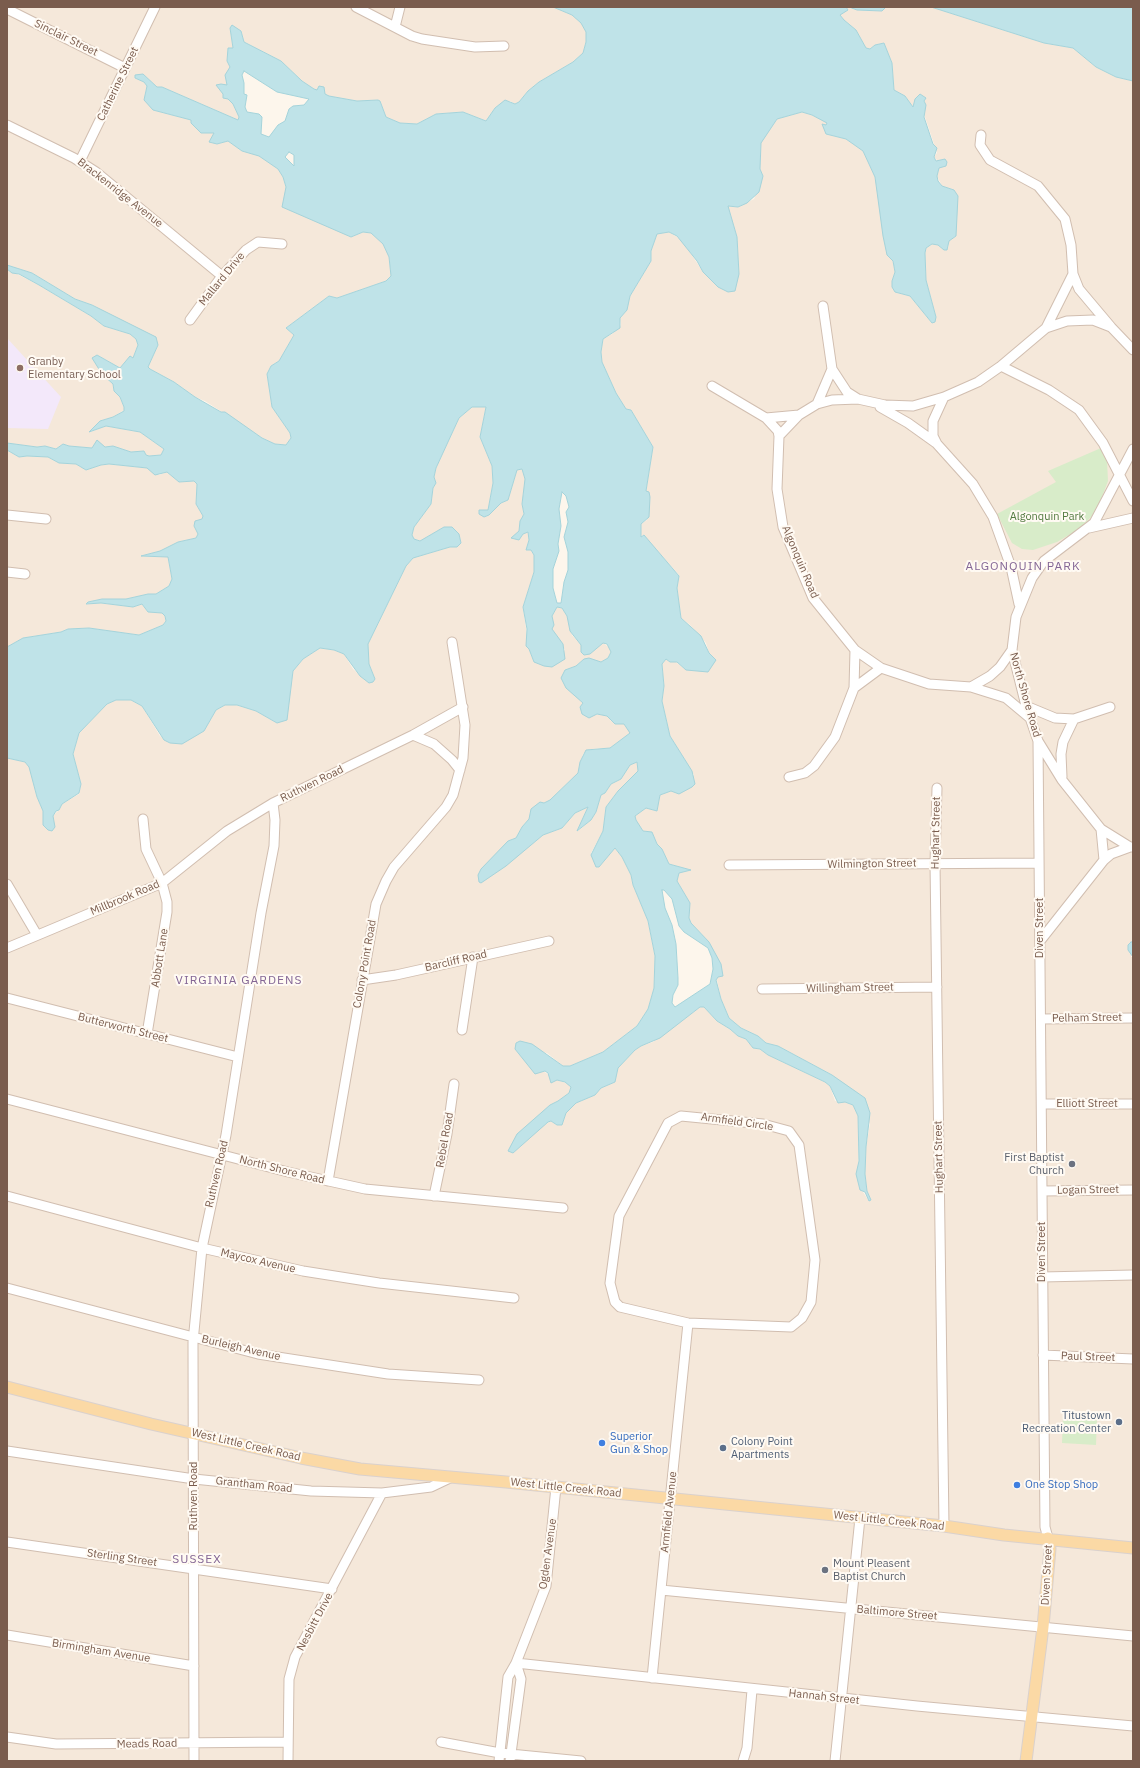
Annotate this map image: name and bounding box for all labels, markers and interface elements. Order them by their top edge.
street label: Sinclair Street [32,17,100,59]
street label: Catherine Street [94,45,142,123]
street label: Brackenridge Avenue [75,156,165,230]
street label: Mallard Drive [196,250,248,308]
place label: Granby Elementary School [28,355,121,381]
marker: Granby Elementary School [15,363,25,373]
park label: Algonquin Park [1010,510,1084,524]
street label: Algonquin Road [779,524,821,600]
district label: ALGONQUIN PARK [965,560,1081,574]
street label: North Shore Road [1007,651,1043,739]
street label: Ruthven Road [278,763,346,805]
street label: Hughart Street [929,797,943,869]
street label: Wilmington Street [827,857,917,871]
street label: Millbrook Road [88,877,162,919]
street label: Diven Street [1033,898,1047,958]
street label: Colony Point Road [351,919,379,1009]
street label: Abbott Lane [149,927,171,989]
street label: Barcliff Road [424,947,488,975]
district label: VIRGINIA GARDENS [176,974,302,988]
street label: Willingham Street [806,981,894,995]
street label: Butterworth Street [76,1010,170,1046]
street label: Pelham Street [1052,1011,1122,1025]
street label: Elliott Street [1056,1097,1118,1111]
street label: Armfield Circle [700,1110,774,1134]
street label: Rebel Road [434,1111,456,1169]
street label: Hughart Street [932,1121,946,1193]
street label: Ruthven Road [203,1139,231,1209]
place label: First Baptist Church [1004,1151,1064,1177]
street label: North Shore Road [238,1153,326,1187]
marker: First Baptist Church [1067,1159,1077,1169]
street label: Logan Street [1057,1183,1119,1197]
street label: Diven Street [1035,1222,1049,1282]
street label: Maycox Avenue [219,1246,297,1276]
street label: Burleigh Avenue [200,1333,282,1363]
street label: Paul Street [1061,1349,1115,1365]
place label: Titustown Recreation Center [1022,1409,1111,1435]
marker: Titustown Recreation Center [1114,1417,1124,1427]
street label: West Little Creek Road [190,1426,302,1464]
place label: Superior Gun & Shop [610,1430,668,1456]
place label: Colony Point Apartments [731,1435,793,1461]
marker: Superior Gun & Shop [597,1438,607,1448]
marker: Colony Point Apartments [718,1443,728,1453]
street label: Ruthven Road [187,1462,201,1530]
street label: Armfield Avenue [658,1471,680,1553]
street label: Grantham Road [215,1474,293,1496]
street label: West Little Creek Road [510,1476,622,1500]
place label: One Stop Shop [1025,1478,1098,1492]
marker: One Stop Shop [1012,1480,1022,1490]
street label: West Little Creek Road [833,1509,945,1533]
street label: Ogden Avenue [536,1518,560,1590]
street label: Diven Street [1039,1544,1055,1606]
street label: Sterling Street [86,1547,158,1569]
district label: SUSSEX [172,1553,222,1567]
place label: Mount Pleasent Baptist Church [833,1557,910,1583]
marker: Mount Pleasent Baptist Church [820,1565,830,1575]
street label: Nesbitt Drive [294,1591,336,1653]
street label: Baltimore Street [856,1603,938,1623]
street label: Birmingham Avenue [51,1637,151,1665]
street label: Hannah Street [788,1687,860,1707]
street label: Meads Road [117,1737,177,1751]

